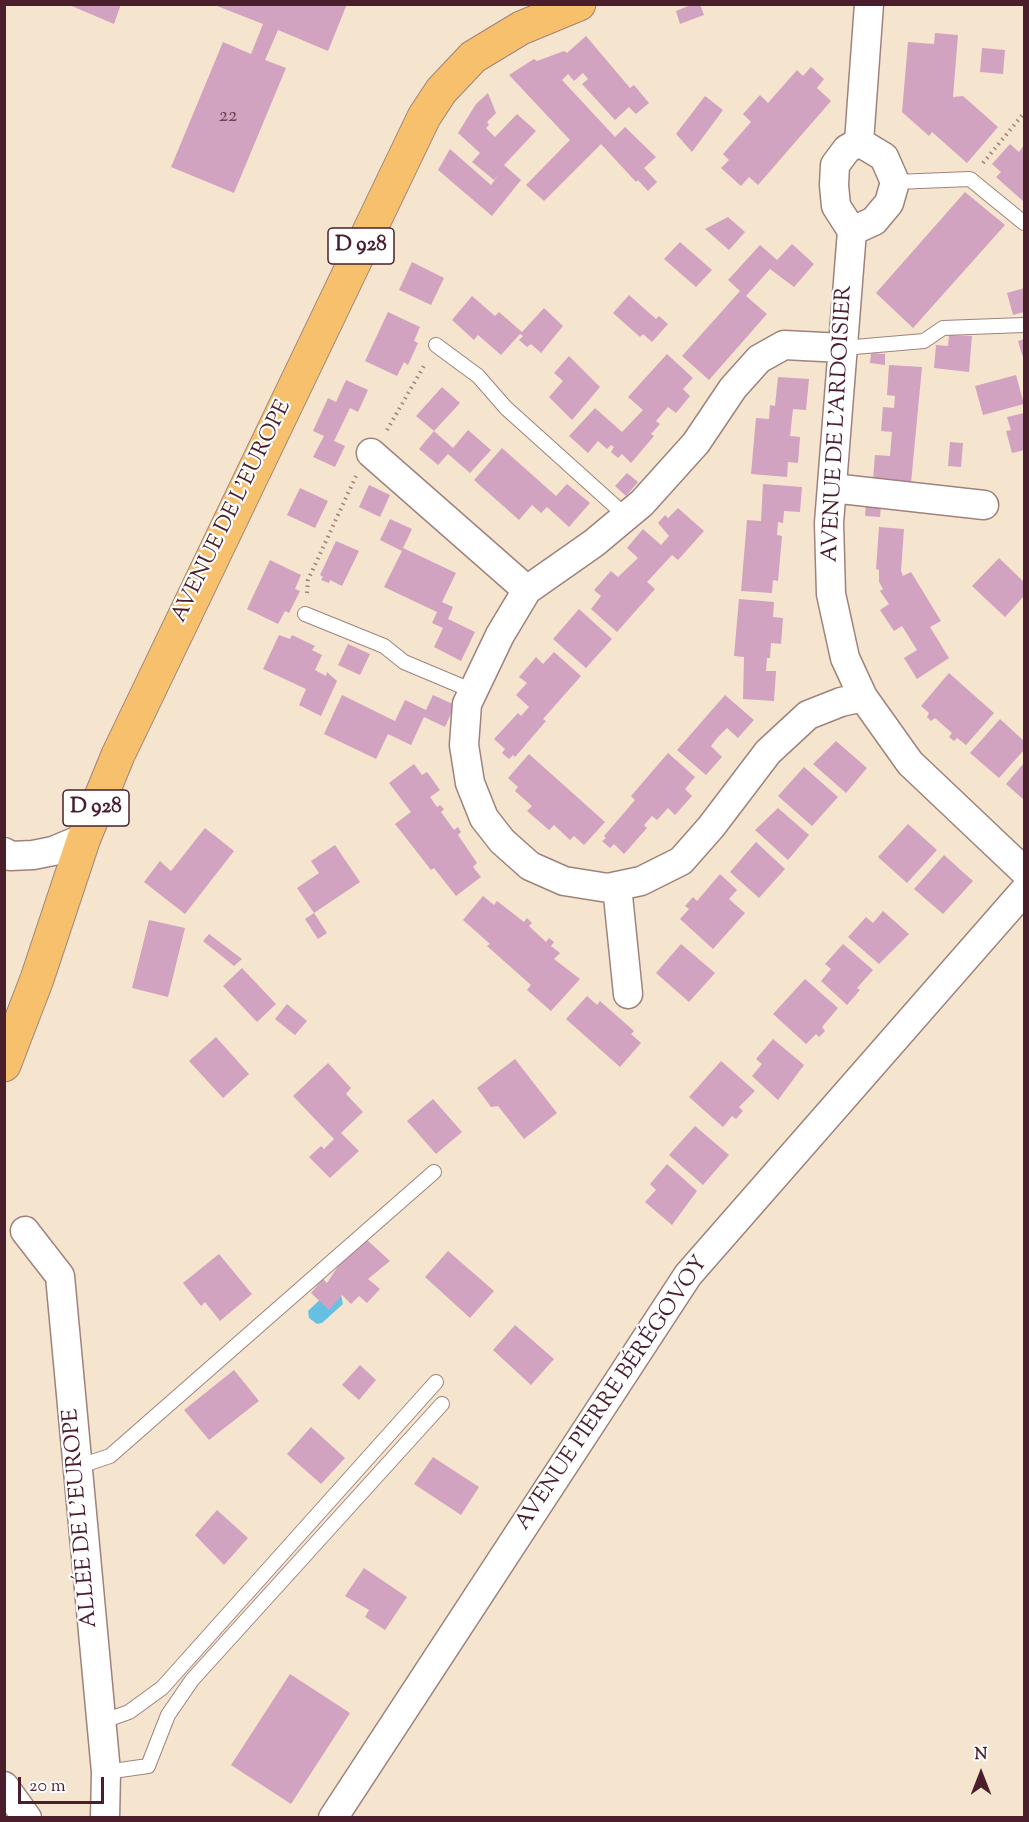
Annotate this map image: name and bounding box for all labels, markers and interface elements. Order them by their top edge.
house number: 22 [219,106,237,130]
road number: D 928 [328,228,394,264]
street label: AVENUE DE L'ARDOISIER [819,285,859,563]
street label: AVENUE DE L'EUROPE [168,397,298,627]
road number: D 928 [63,790,129,826]
street label: AVENUE PIERRE BÉRÉGOVOY [511,1252,715,1536]
street label: ALLÉE DE L'EUROPE [59,1407,105,1629]
north arrow [951,1744,1011,1804]
text: N [975,1744,987,1767]
scale bar [21,1765,106,1803]
text: 20 m [29,1774,66,1800]

